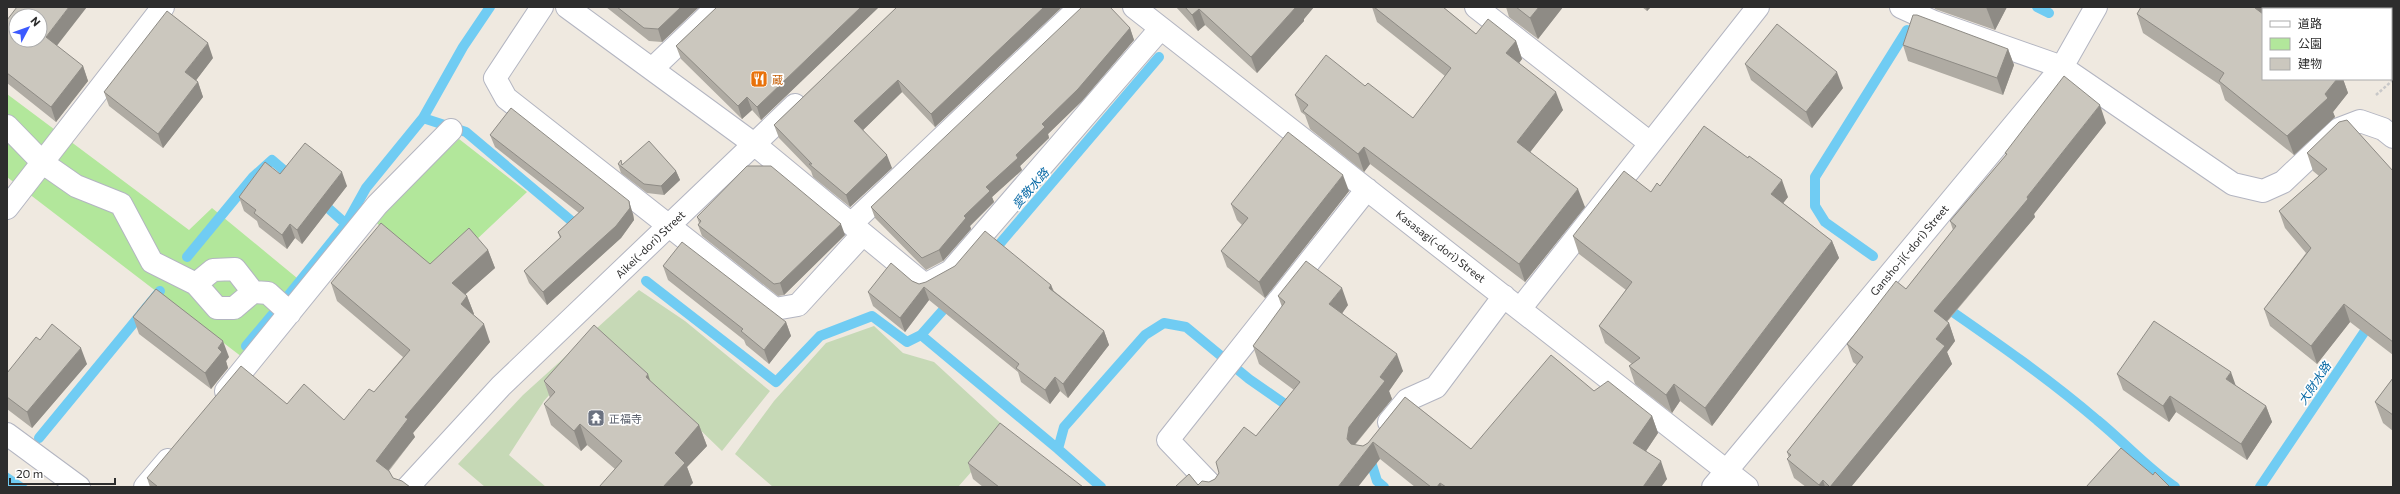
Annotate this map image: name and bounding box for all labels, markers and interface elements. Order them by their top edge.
north arrow [8,8,48,48]
legend [2262,8,2392,80]
text: N [28,14,44,28]
text: 道路 [2298,16,2322,30]
text: 公園 [2298,36,2322,50]
text: 建物 [2298,56,2322,70]
restaurant icon: 蔵 [749,69,769,89]
place label: 蔵 [772,73,783,86]
water label: 愛敬水路 [1009,165,1052,211]
street label: Gansho-ji(-dori) Street [1867,202,1951,298]
street label: Aikei(-dori) Street [613,207,688,280]
street label: Kasasagi(-dori) Street [1394,207,1489,285]
water label: 大財水路 [2295,358,2334,407]
temple icon: 正福寺 [586,408,606,428]
place label: 正福寺 [609,412,642,425]
scale bar [10,460,115,486]
text: 20 m [16,466,43,480]

